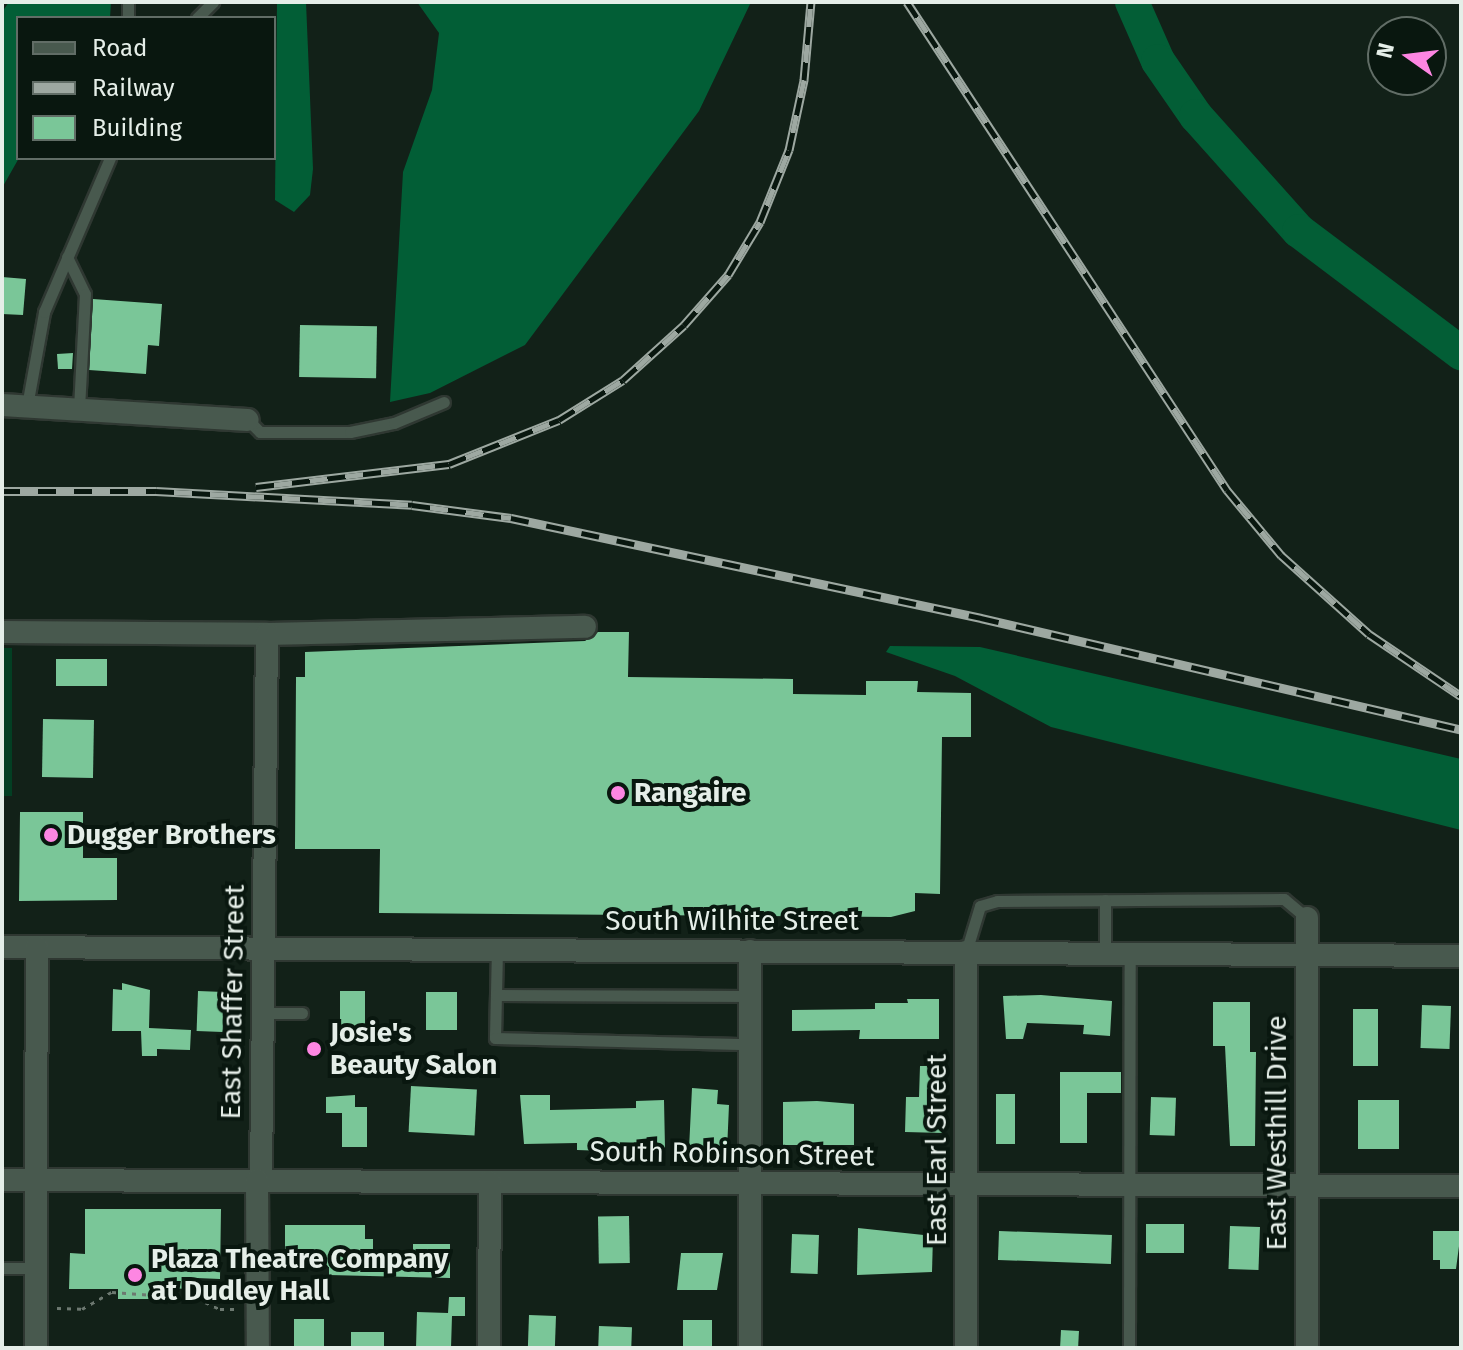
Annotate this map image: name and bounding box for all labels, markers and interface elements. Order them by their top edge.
legend [16,16,276,160]
north arrow [1367,16,1447,96]
text: Road [92,34,147,62]
text: N [1370,40,1400,61]
text: Railway [92,74,175,102]
text: Building [92,114,182,142]
place label: Rangaire [634,776,746,810]
marker: Rangaire [609,784,627,802]
place label: Dugger Brothers [67,818,276,852]
marker: Dugger Brothers [42,826,60,844]
street label: East Shaffer Street [214,884,252,1120]
street label: South Wilhite Street [605,904,859,938]
street label: East Westhill Drive [1260,1015,1294,1251]
place label: Josie's Beauty Salon [330,1016,497,1082]
marker: Josie's Beauty Salon [305,1040,323,1058]
street label: East Earl Street [920,1054,954,1246]
street label: South Robinson Street [589,1135,875,1173]
place label: Plaza Theatre Company at Dudley Hall [151,1242,448,1308]
marker: Plaza Theatre Company at Dudley Hall [126,1266,144,1284]

